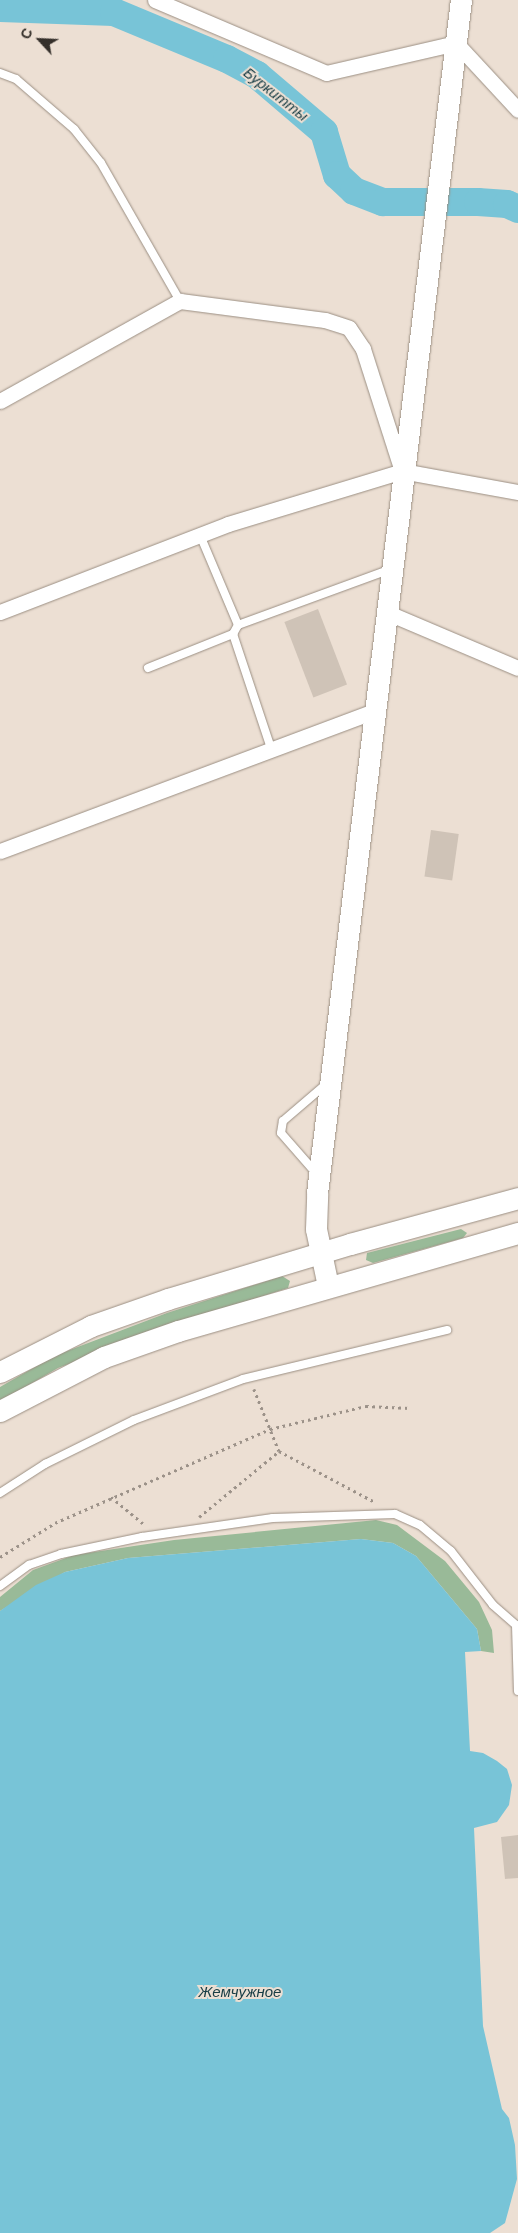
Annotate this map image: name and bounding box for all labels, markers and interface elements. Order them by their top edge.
north arrow [15,15,65,65]
text: С [17,26,36,42]
water label: Буркитты [240,63,312,125]
water label: Жемчужное [199,1983,281,2001]

